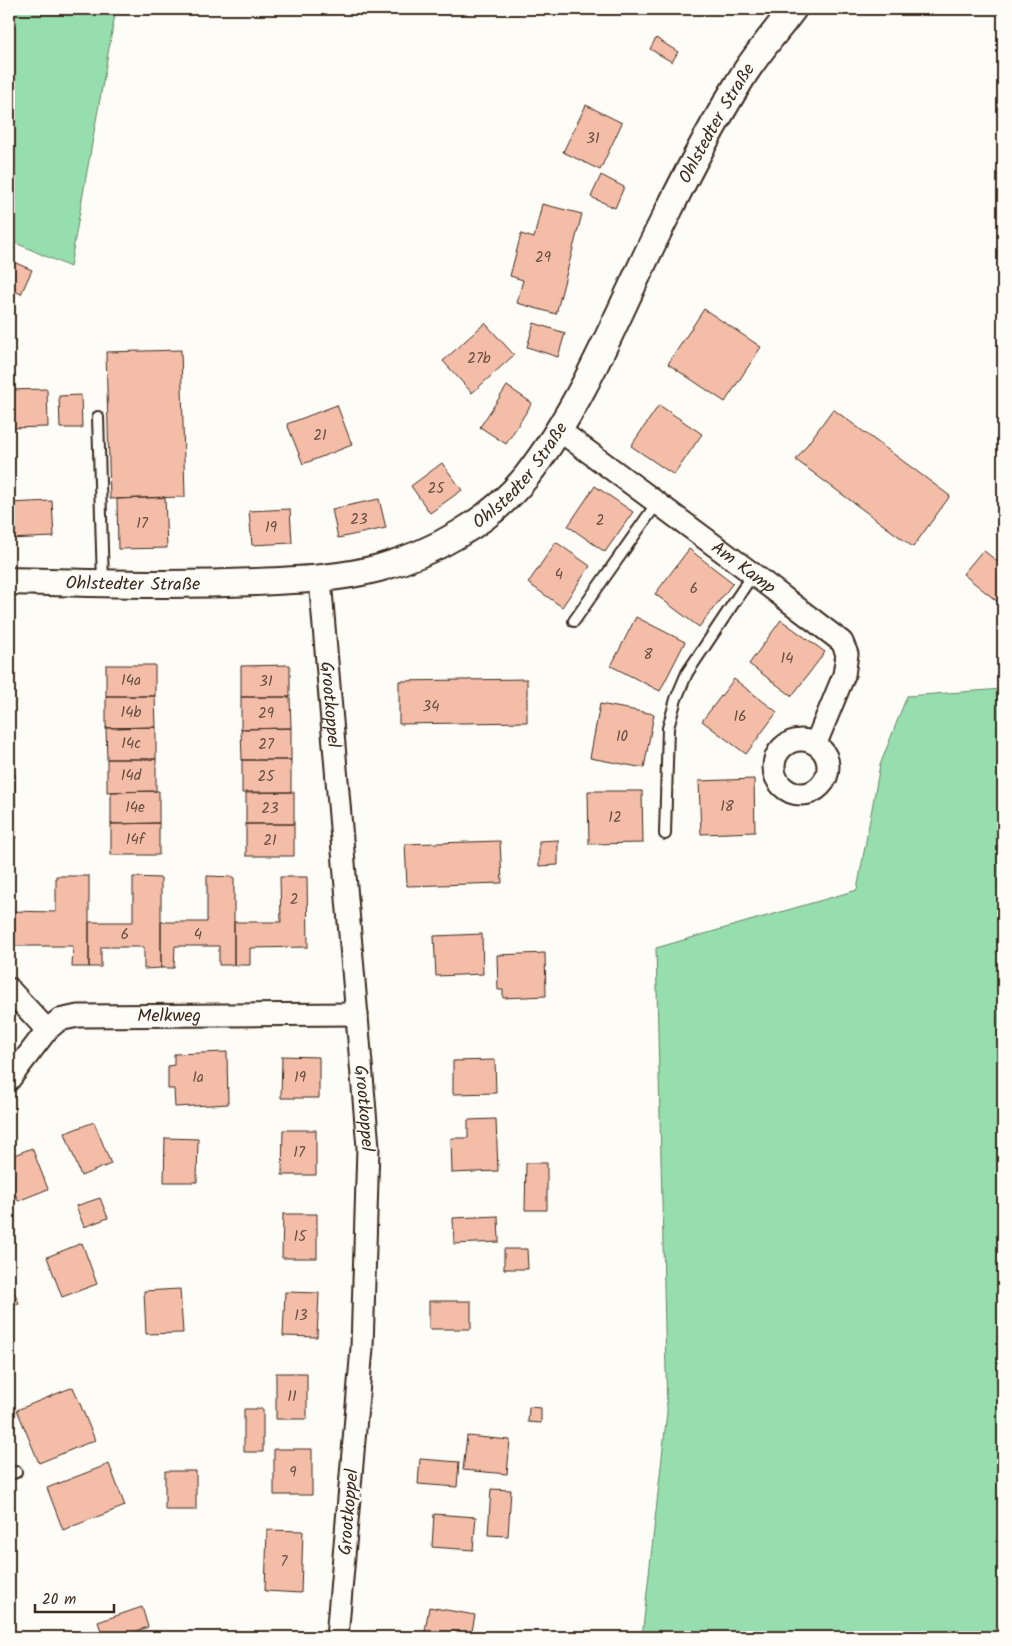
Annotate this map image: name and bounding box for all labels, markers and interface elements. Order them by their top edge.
street label: Ohlstedter Straße [672,58,763,189]
house number: 31 [586,127,600,151]
house number: 29 [535,246,552,270]
house number: 27b [467,347,491,371]
street label: Ohlstedter Straße [467,417,576,537]
house number: 21 [313,424,327,448]
house number: 25 [428,477,445,501]
house number: 23 [350,508,368,532]
house number: 2 [596,509,604,533]
house number: 17 [136,512,149,536]
house number: 19 [265,516,278,540]
street label: Am Kamp [704,534,782,603]
house number: 4 [555,563,563,587]
street label: Ohlstedter Straße [65,569,201,600]
house number: 6 [690,577,698,601]
house number: 8 [643,643,653,667]
house number: 14 [781,647,793,671]
street label: Grootkoppel [311,660,347,750]
house number: 14a [121,669,141,693]
house number: 31 [259,670,273,694]
house number: 34 [423,695,439,719]
house number: 14b [121,701,142,725]
house number: 29 [258,702,275,726]
house number: 16 [733,705,747,729]
house number: 10 [616,725,629,749]
house number: 14c [121,732,141,756]
house number: 27 [258,733,275,757]
house number: 14d [121,764,142,788]
house number: 25 [258,765,275,789]
house number: 18 [720,795,735,819]
house number: 14e [125,796,145,820]
house number: 23 [261,797,279,821]
house number: 12 [608,806,622,830]
house number: 14f [126,828,146,852]
house number: 21 [263,829,277,853]
house number: 2 [290,888,298,912]
house number: 6 [121,923,129,947]
house number: 4 [194,923,202,947]
street label: Melkweg [137,1002,201,1032]
street label: Grootkoppel [345,1064,381,1152]
house number: 1a [192,1066,204,1090]
house number: 19 [294,1066,307,1090]
house number: 17 [293,1141,306,1165]
house number: 15 [294,1225,307,1249]
house number: 13 [294,1304,308,1328]
house number: 11 [287,1385,297,1409]
house number: 9 [289,1461,297,1485]
street label: Grootkoppel [331,1467,368,1557]
house number: 7 [281,1550,289,1574]
scale bar [35,1581,114,1613]
text: 20 m [42,1588,76,1612]

